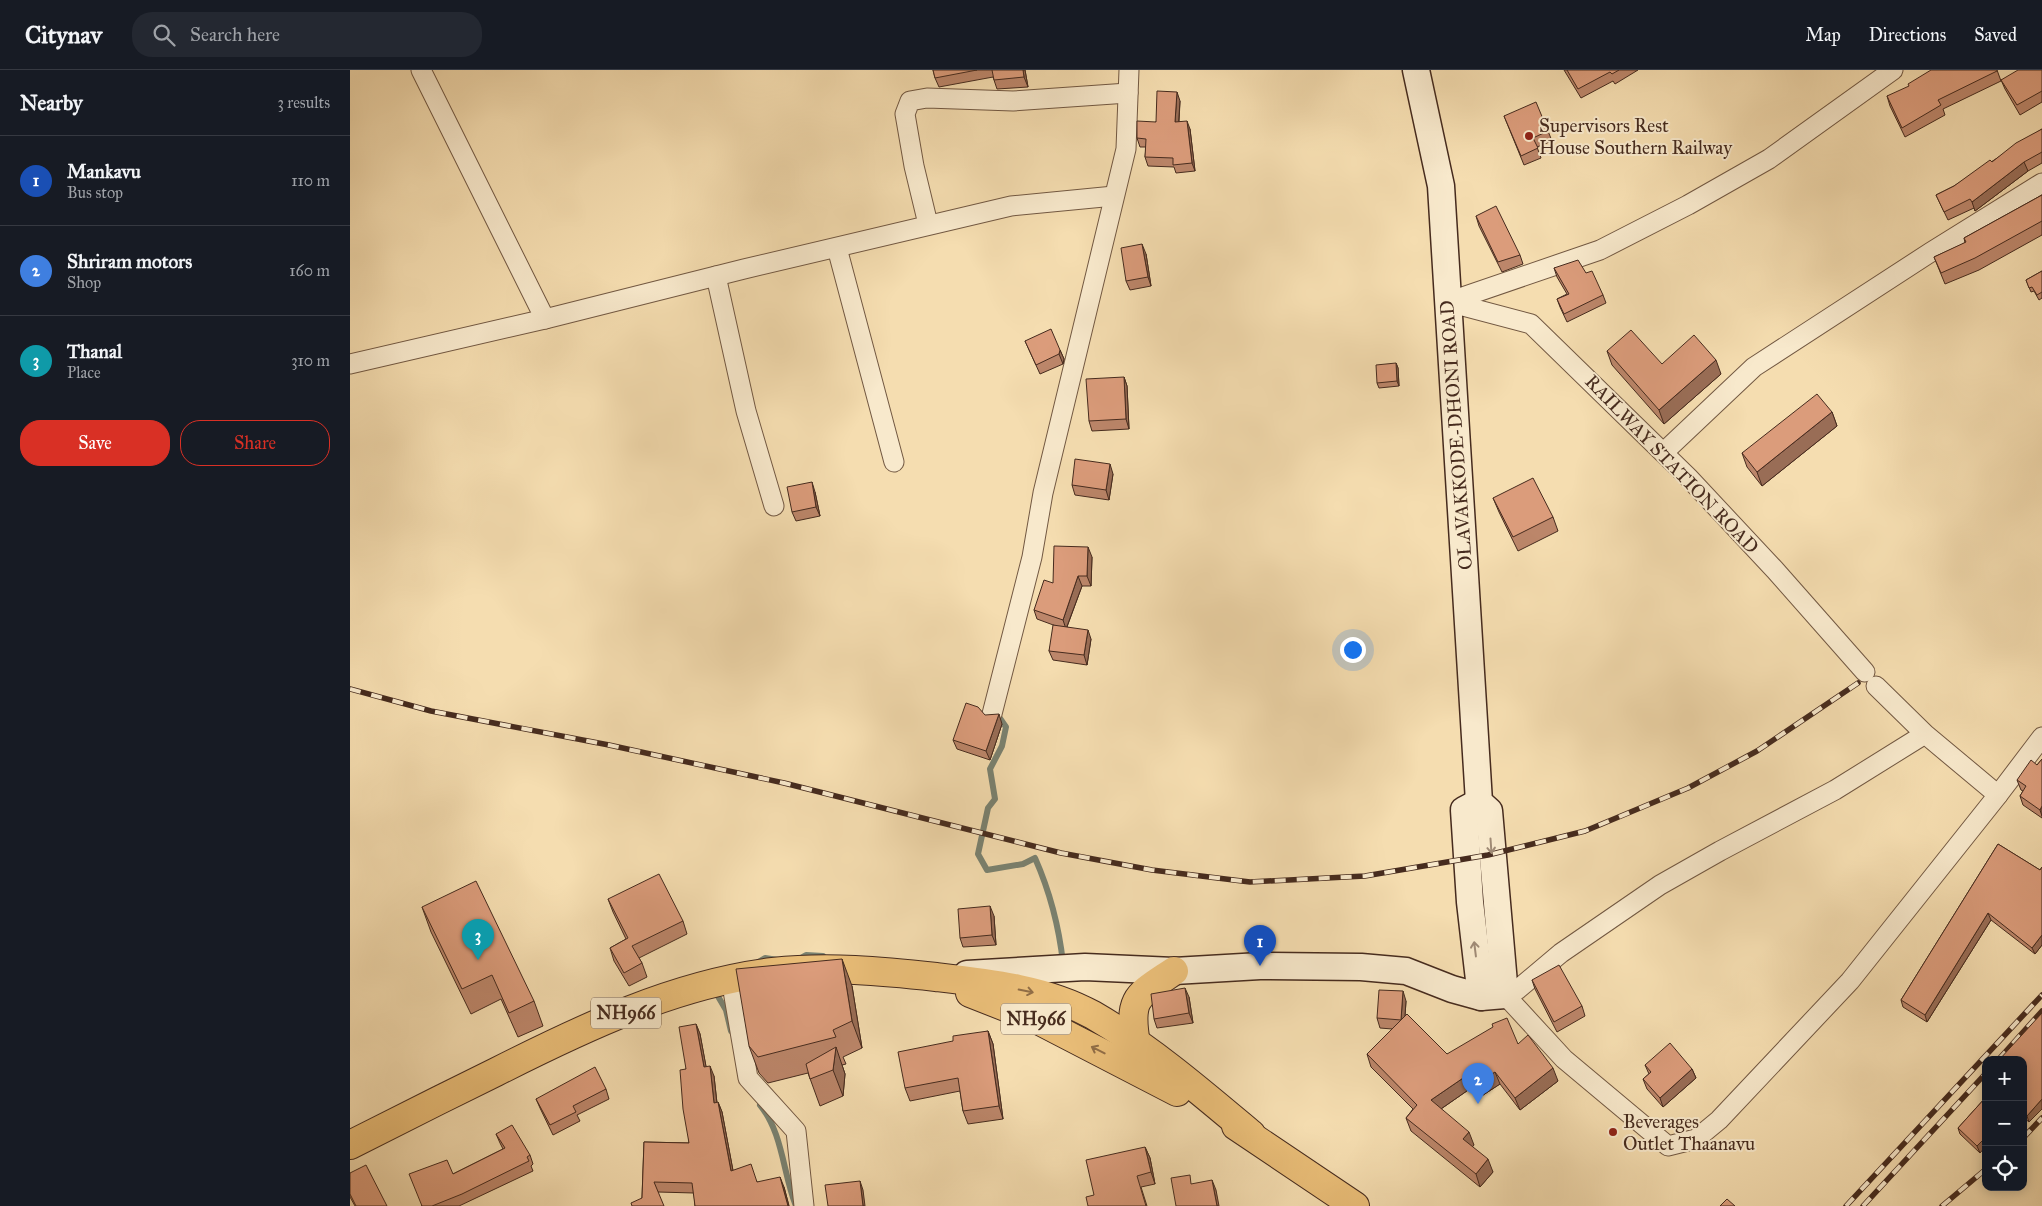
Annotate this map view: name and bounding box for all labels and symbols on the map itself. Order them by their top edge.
place label: Supervisors Rest House Southern Railway [1539,114,1733,159]
marker: Supervisors Rest House Southern Railway [1523,130,1535,142]
street label: OLAVAKKODE-DHONI ROAD [1435,299,1477,571]
street label: RAILWAY STATION ROAD [1580,370,1764,558]
your location [1340,637,1366,663]
one-way arrow [1486,838,1496,854]
pin: 3 [462,919,494,960]
pin: 1 [1244,925,1276,966]
one-way arrow [1470,941,1480,957]
one-way arrow [1018,987,1034,996]
road number: NH966 [591,998,661,1028]
road number: NH966 [1001,1004,1071,1034]
one-way arrow [1091,1045,1106,1054]
pin: 2 [1462,1063,1494,1104]
place label: Beverages Outlet Thaanavu [1623,1110,1755,1155]
marker: Beverages Outlet Thaanavu [1607,1126,1619,1138]

